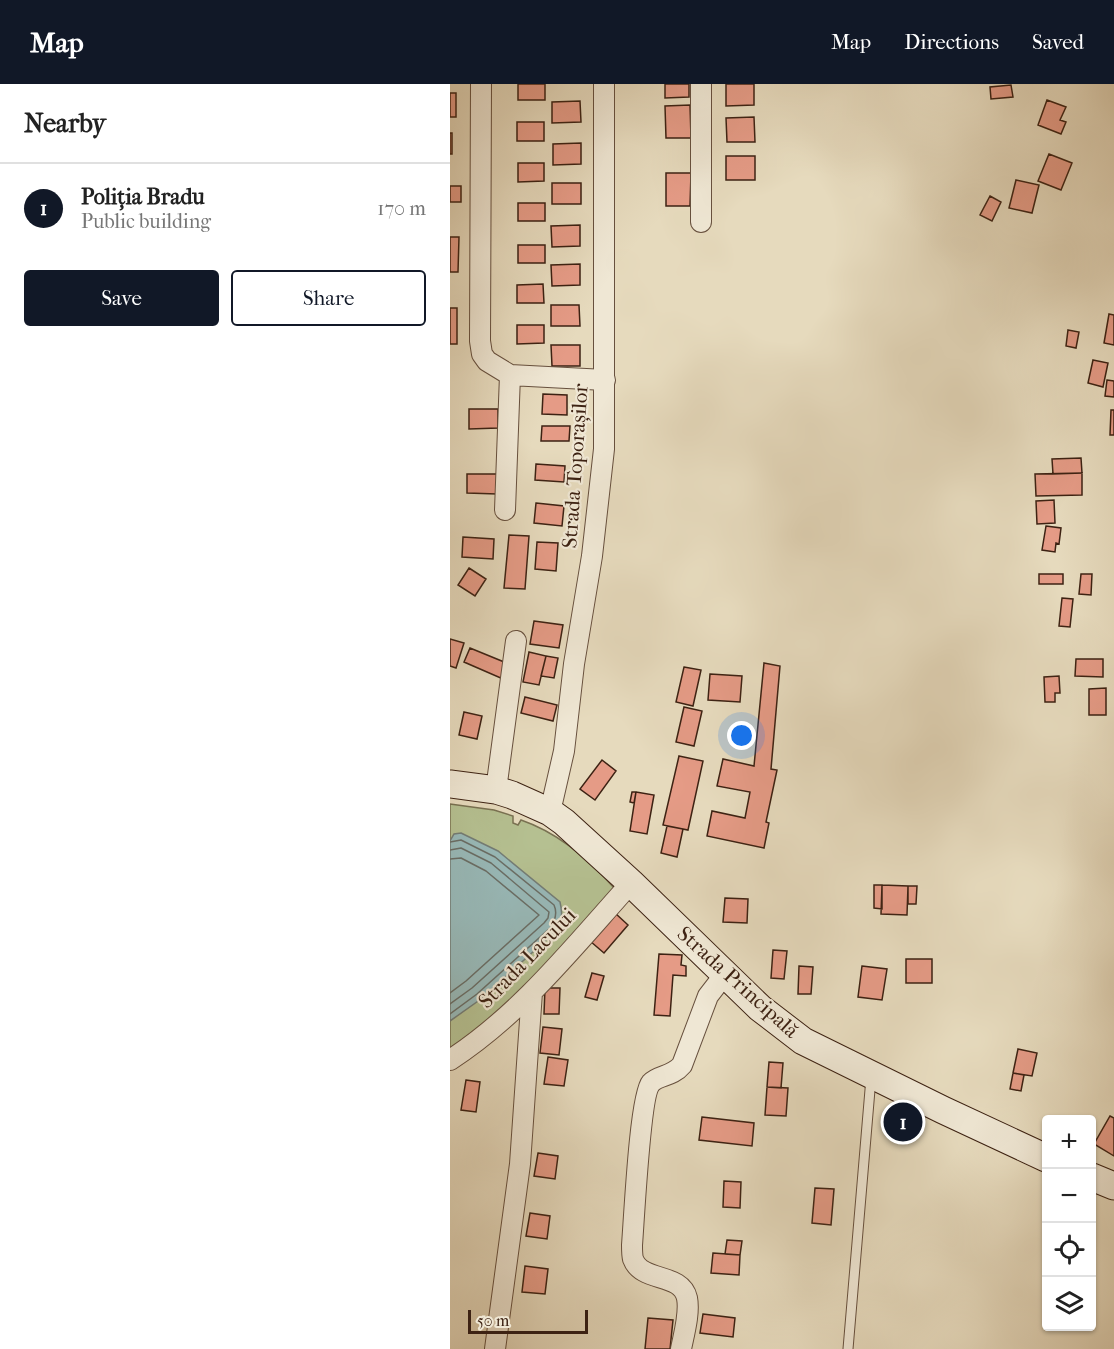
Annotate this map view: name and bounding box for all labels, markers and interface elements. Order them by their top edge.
text: Map [30,26,84,59]
text: Map [831,30,871,54]
text: Directions [904,30,999,54]
text: Saved [1032,30,1084,54]
text: Nearby [24,108,106,139]
text: Poliția Bradu [81,184,205,210]
text: 1 [40,197,47,220]
text: 170 m [377,197,426,220]
text: Public building [81,210,211,233]
button: Save [24,270,219,326]
button: Share [231,270,426,326]
street label: Strada Toporașilor [557,383,593,549]
your location [727,721,756,750]
street label: Strada Lacului [473,903,581,1013]
street label: Strada Principală [673,921,804,1043]
pin: 1 [884,1100,922,1144]
map controls [1042,1115,1096,1331]
button: + [1042,1115,1096,1169]
button: − [1042,1169,1096,1223]
button: locate [1042,1223,1096,1277]
button: layers [1042,1277,1096,1331]
scale bar [468,1307,588,1334]
text: 50 m [477,1311,509,1330]

